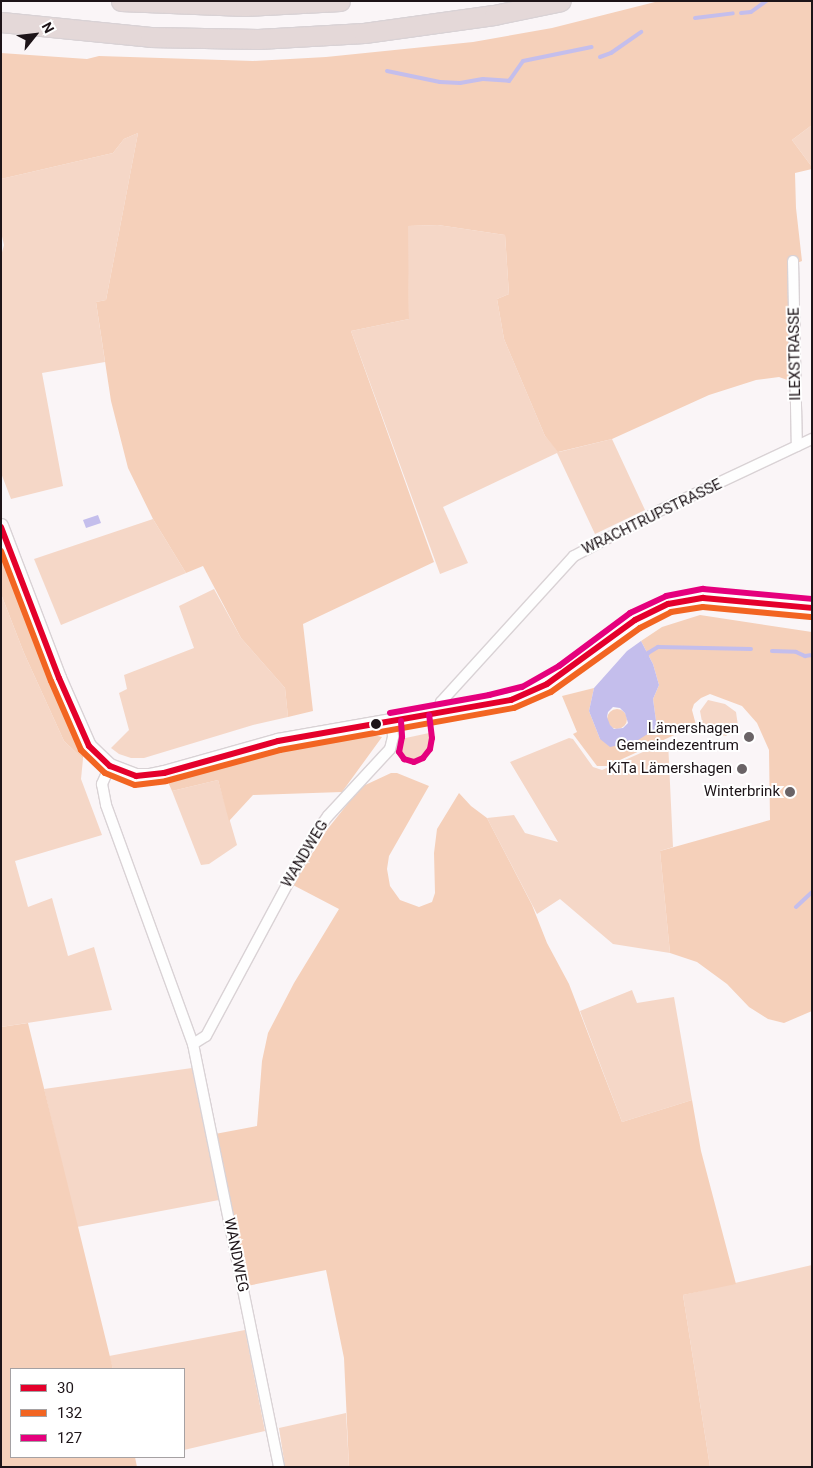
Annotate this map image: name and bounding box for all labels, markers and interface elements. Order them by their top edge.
north arrow [10,10,60,60]
text: N [39,20,58,36]
street label: ILEXSTRASSE [785,307,805,401]
street label: WRACHTRUPSTRASSE [579,475,725,559]
unlabelled marker [371,719,381,729]
place label: Lämershagen Gemeindezentrum [616,719,739,754]
marker: Lämershagen Gemeindezentrum [743,731,755,743]
place label: KiTa Lämershagen [608,760,732,778]
marker: KiTa Lämershagen [736,763,748,775]
place label: Winterbrink [704,783,780,801]
marker: Winterbrink [784,786,796,798]
street label: WANDWEG [278,817,332,891]
street label: WANDWEG [220,1216,252,1294]
legend [10,1368,185,1458]
text: 30 [57,1379,74,1397]
text: 132 [57,1404,82,1422]
text: 127 [57,1429,82,1447]

